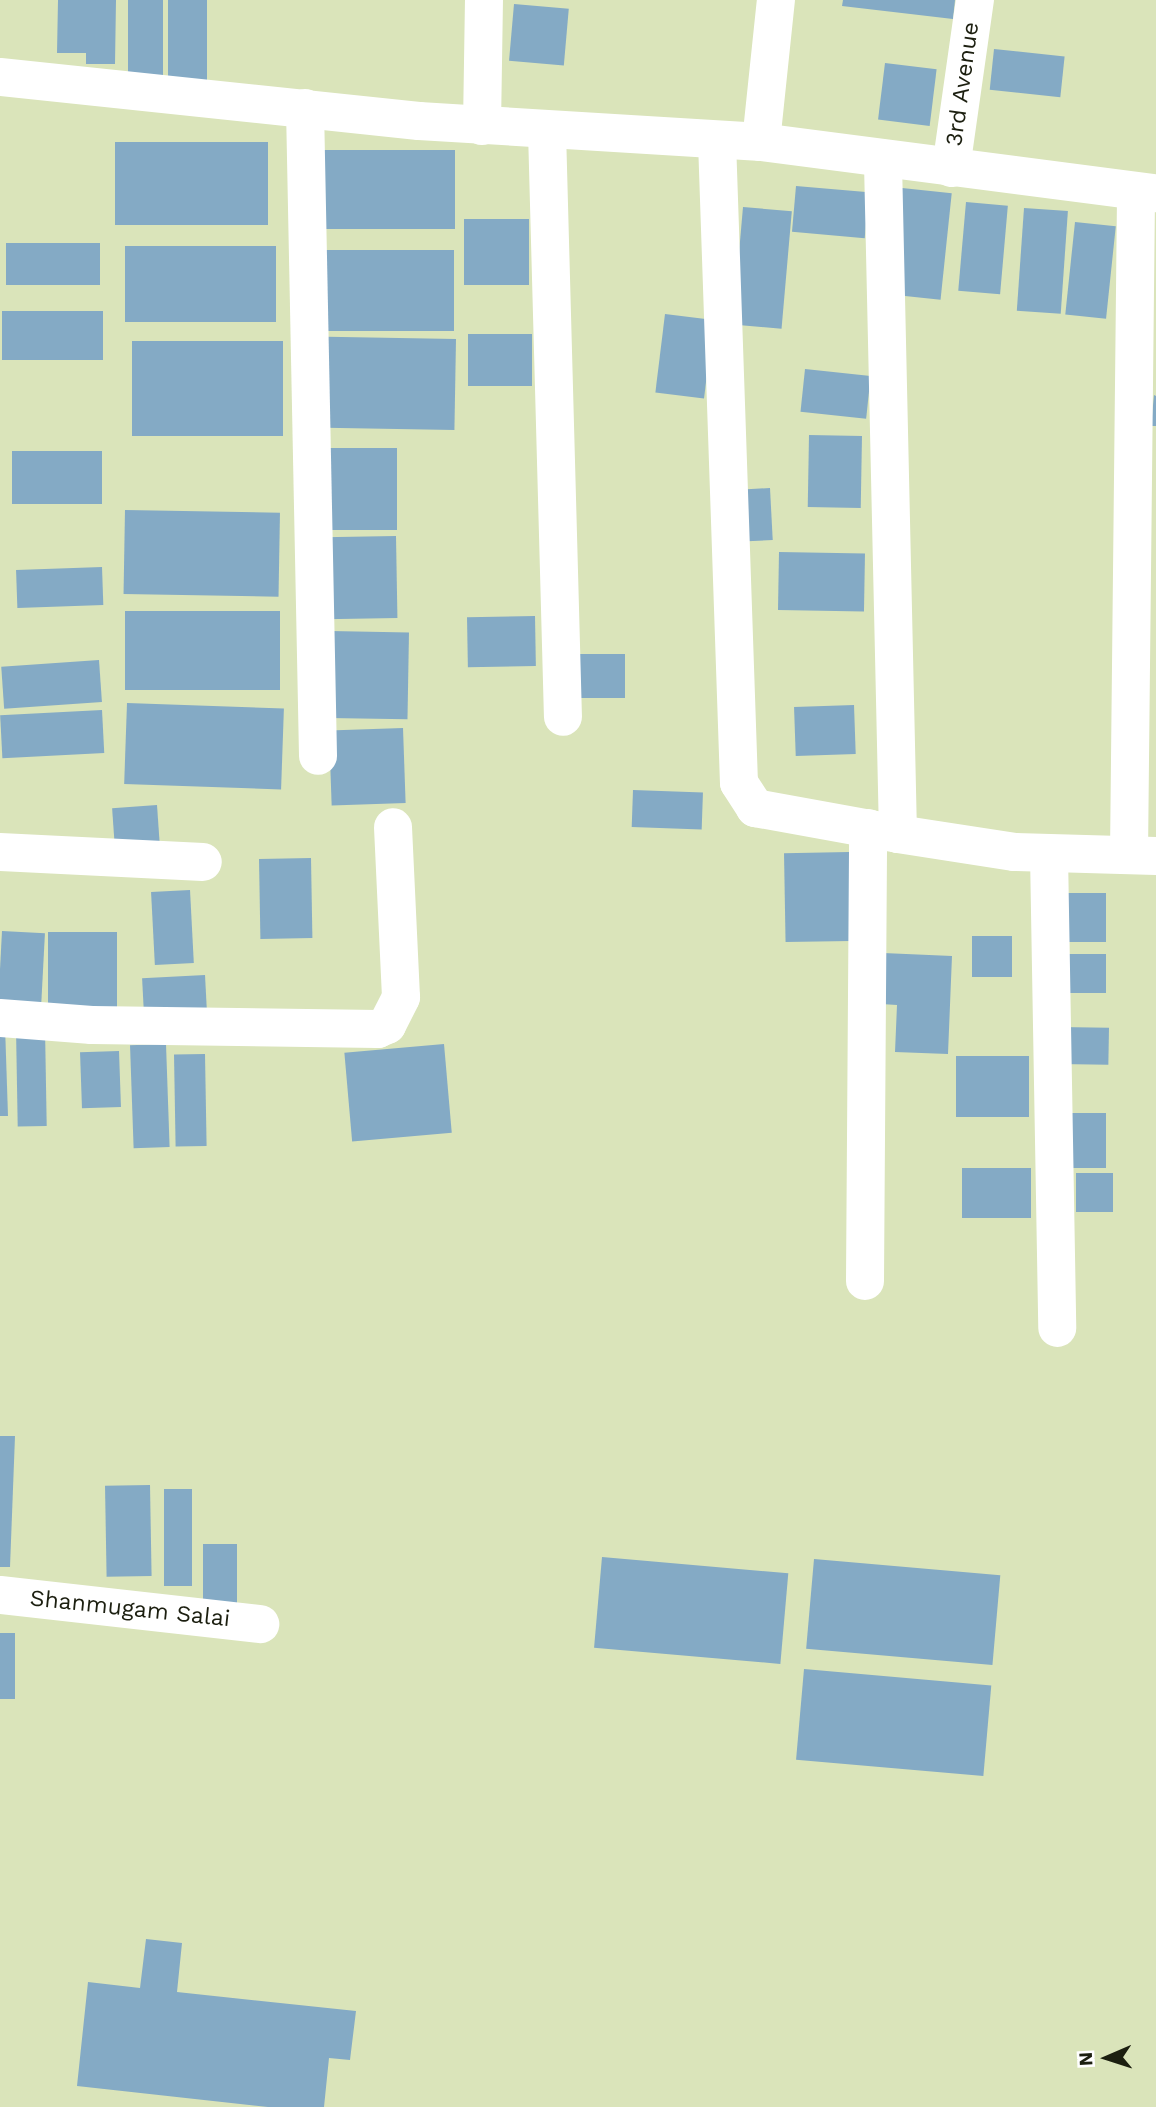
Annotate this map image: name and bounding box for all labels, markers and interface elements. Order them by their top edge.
street label: 3rd Avenue [941,20,985,148]
street label: Shanmugam Salai [29,1585,231,1633]
north arrow [1072,2023,1142,2093]
text: N [1074,2051,1097,2067]

